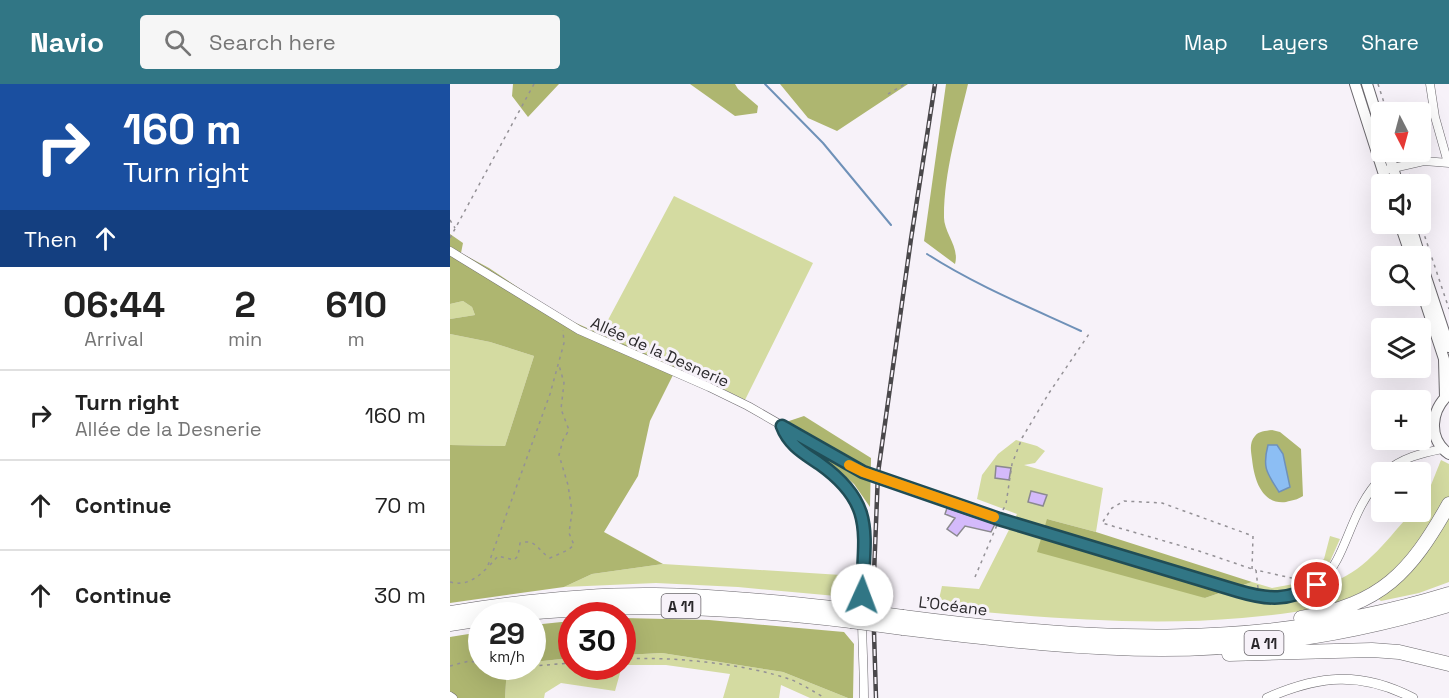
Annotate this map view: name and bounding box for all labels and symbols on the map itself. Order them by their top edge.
north arrow [1371,102,1431,162]
street label: Allée de la Desnerie [588,312,732,392]
pin [1291,559,1342,610]
position arrow [830,563,894,627]
street label: L’Océane [917,591,989,621]
road number: A 11 [662,594,700,618]
speed limit sign: 30 [558,602,636,680]
road number: A 11 [1244,631,1284,655]

